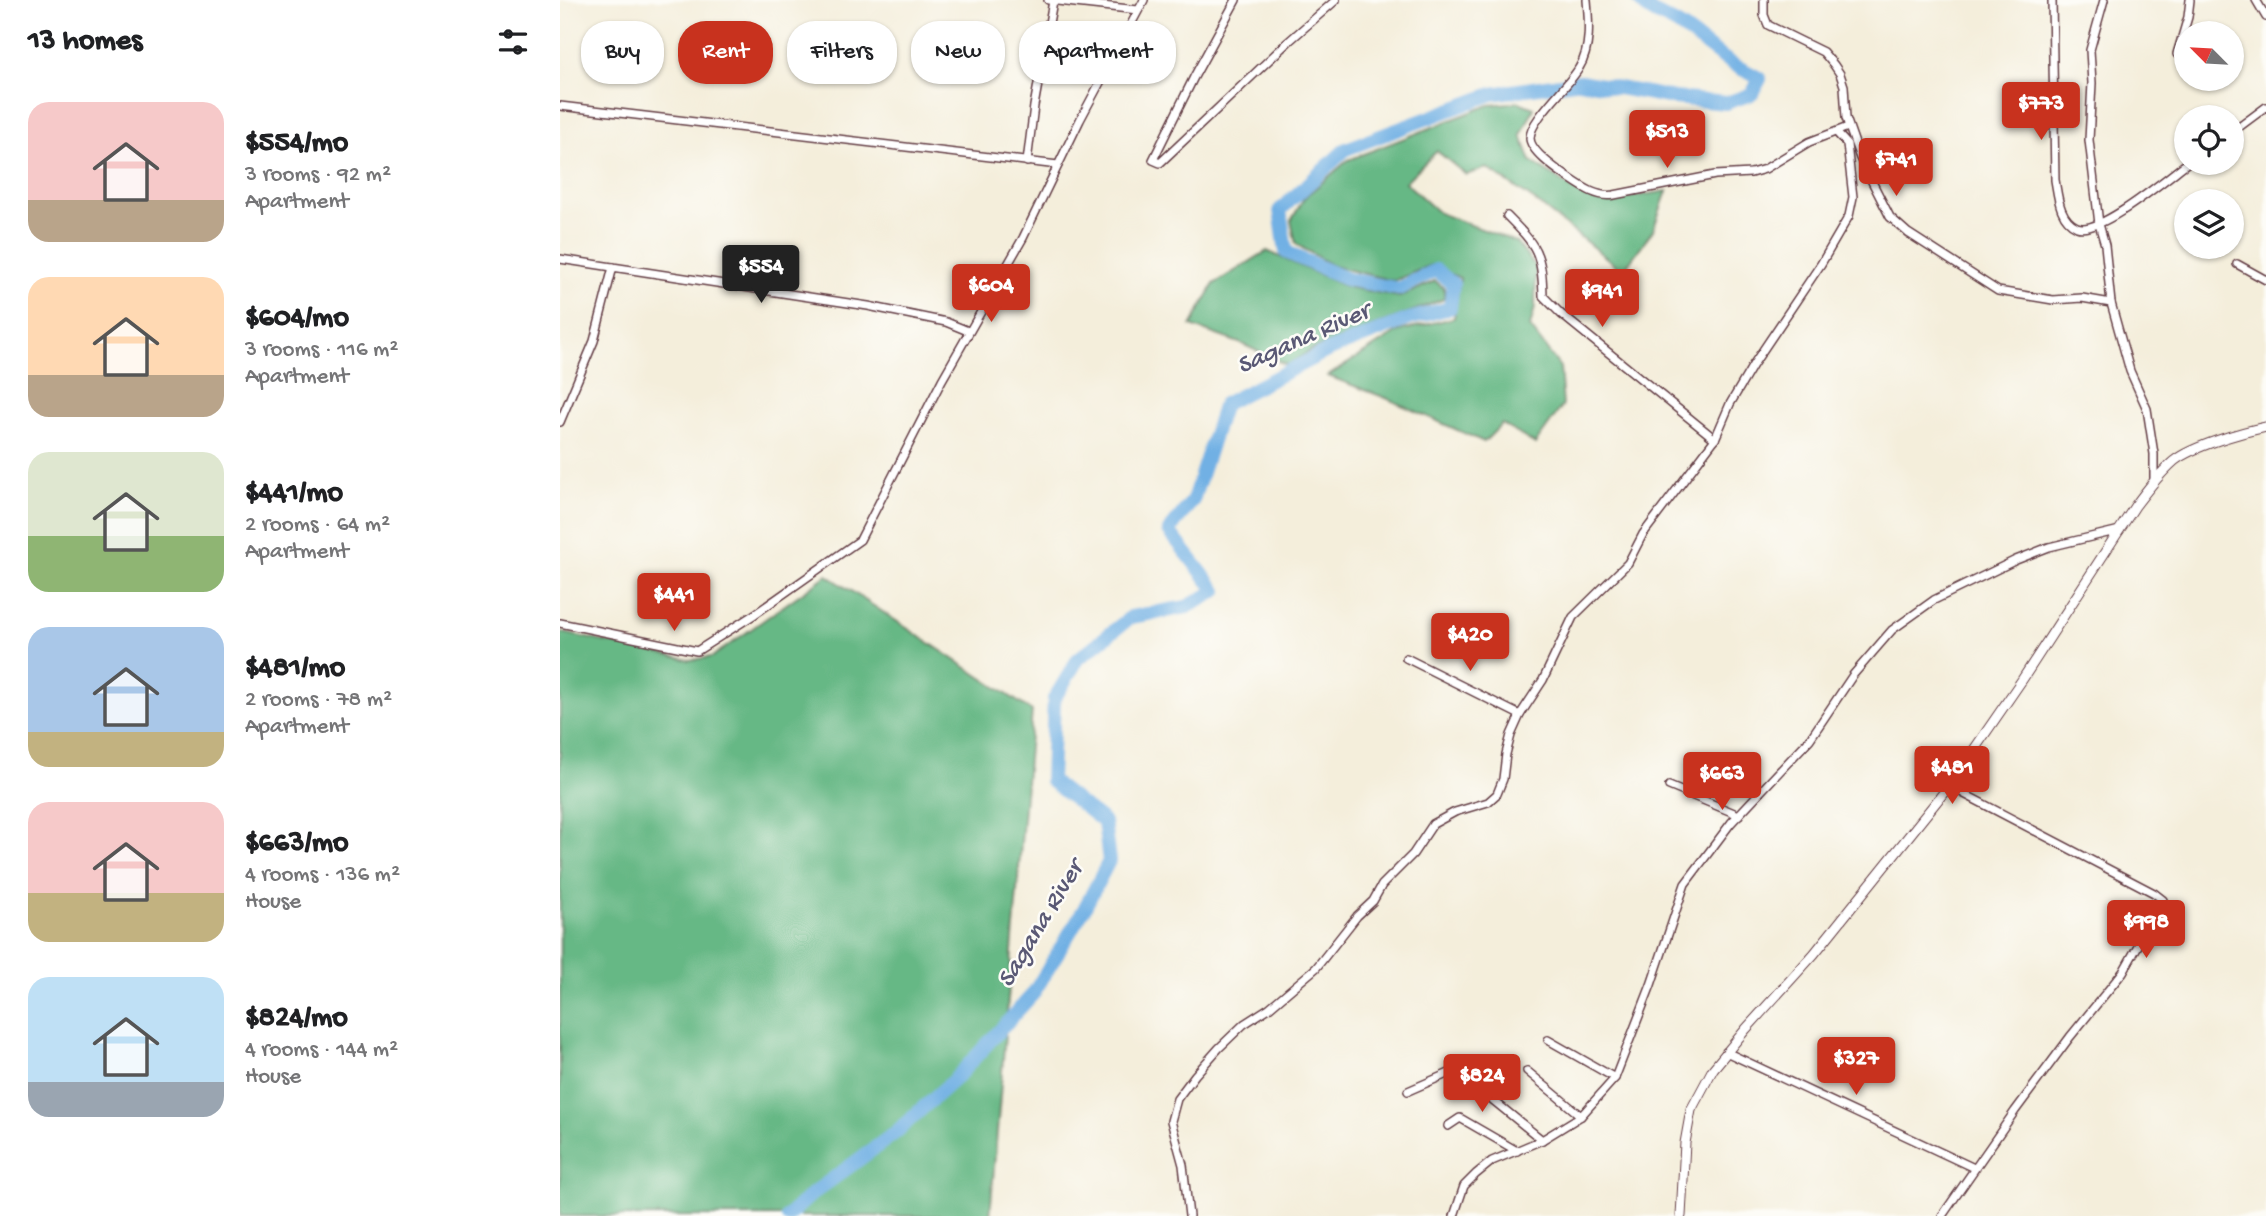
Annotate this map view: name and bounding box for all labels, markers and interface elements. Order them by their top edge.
chip: Buy [581,21,664,84]
chip: Rent [678,21,773,84]
chip: Filters [787,21,897,84]
chip: New [911,21,1005,84]
chip: Apartment [1019,21,1176,84]
north arrow [2174,21,2244,91]
map controls [2174,21,2244,259]
icon: filters [494,23,532,61]
text: 13 homes [28,25,142,60]
pin: $773 [2000,82,2082,142]
text: $773 [2018,91,2064,118]
button: locate [2174,105,2244,175]
pin: $513 [1626,110,1708,170]
text: $513 [1645,119,1689,146]
text: $554/mo [245,127,348,162]
icon: home [84,130,168,214]
pin: $741 [1855,138,1937,198]
text: $741 [1875,147,1917,174]
text: 3 rooms · 92 m² [245,162,391,189]
text: Apartment [245,189,349,216]
button: layers [2174,189,2244,259]
pin: $554 [720,246,802,305]
text: $554 [738,254,784,281]
pin: $604 [950,264,1032,324]
pin: $941 [1561,270,1643,329]
text: $604 [968,273,1014,300]
text: $941 [1581,278,1623,305]
water label: Sagana River [1233,295,1380,383]
text: $604/mo [245,302,349,337]
icon: home [84,305,168,389]
text: 3 rooms · 116 m² [245,337,398,364]
text: Apartment [245,364,349,391]
text: $441/mo [245,477,343,512]
icon: home [84,480,168,564]
text: 2 rooms · 64 m² [245,512,390,539]
text: Apartment [245,539,349,566]
pin: $441 [633,574,715,633]
text: $441 [653,582,695,609]
pin: $420 [1429,614,1511,673]
text: $420 [1447,622,1493,649]
text: $481/mo [245,652,345,687]
icon: home [84,655,168,739]
text: 2 rooms · 78 m² [245,687,392,714]
text: Apartment [245,714,349,741]
pin: $481 [1911,746,1993,806]
pin: $663 [1681,752,1763,812]
text: $481 [1930,755,1974,782]
text: $663 [1699,761,1745,788]
text: $663/mo [245,827,349,862]
icon: home [84,830,168,914]
water label: Sagana River [992,852,1094,994]
text: 4 rooms · 136 m² [245,862,400,889]
text: House [245,889,301,916]
pin: $998 [2105,900,2187,960]
text: $998 [2123,909,2169,936]
text: $824/mo [245,1002,348,1037]
icon: home [84,1005,168,1089]
text: 4 rooms · 144 m² [245,1037,398,1064]
pin: $327 [1815,1038,1897,1097]
text: $327 [1833,1046,1879,1073]
pin: $824 [1441,1054,1523,1114]
text: $824 [1459,1063,1505,1090]
text: House [245,1064,301,1091]

